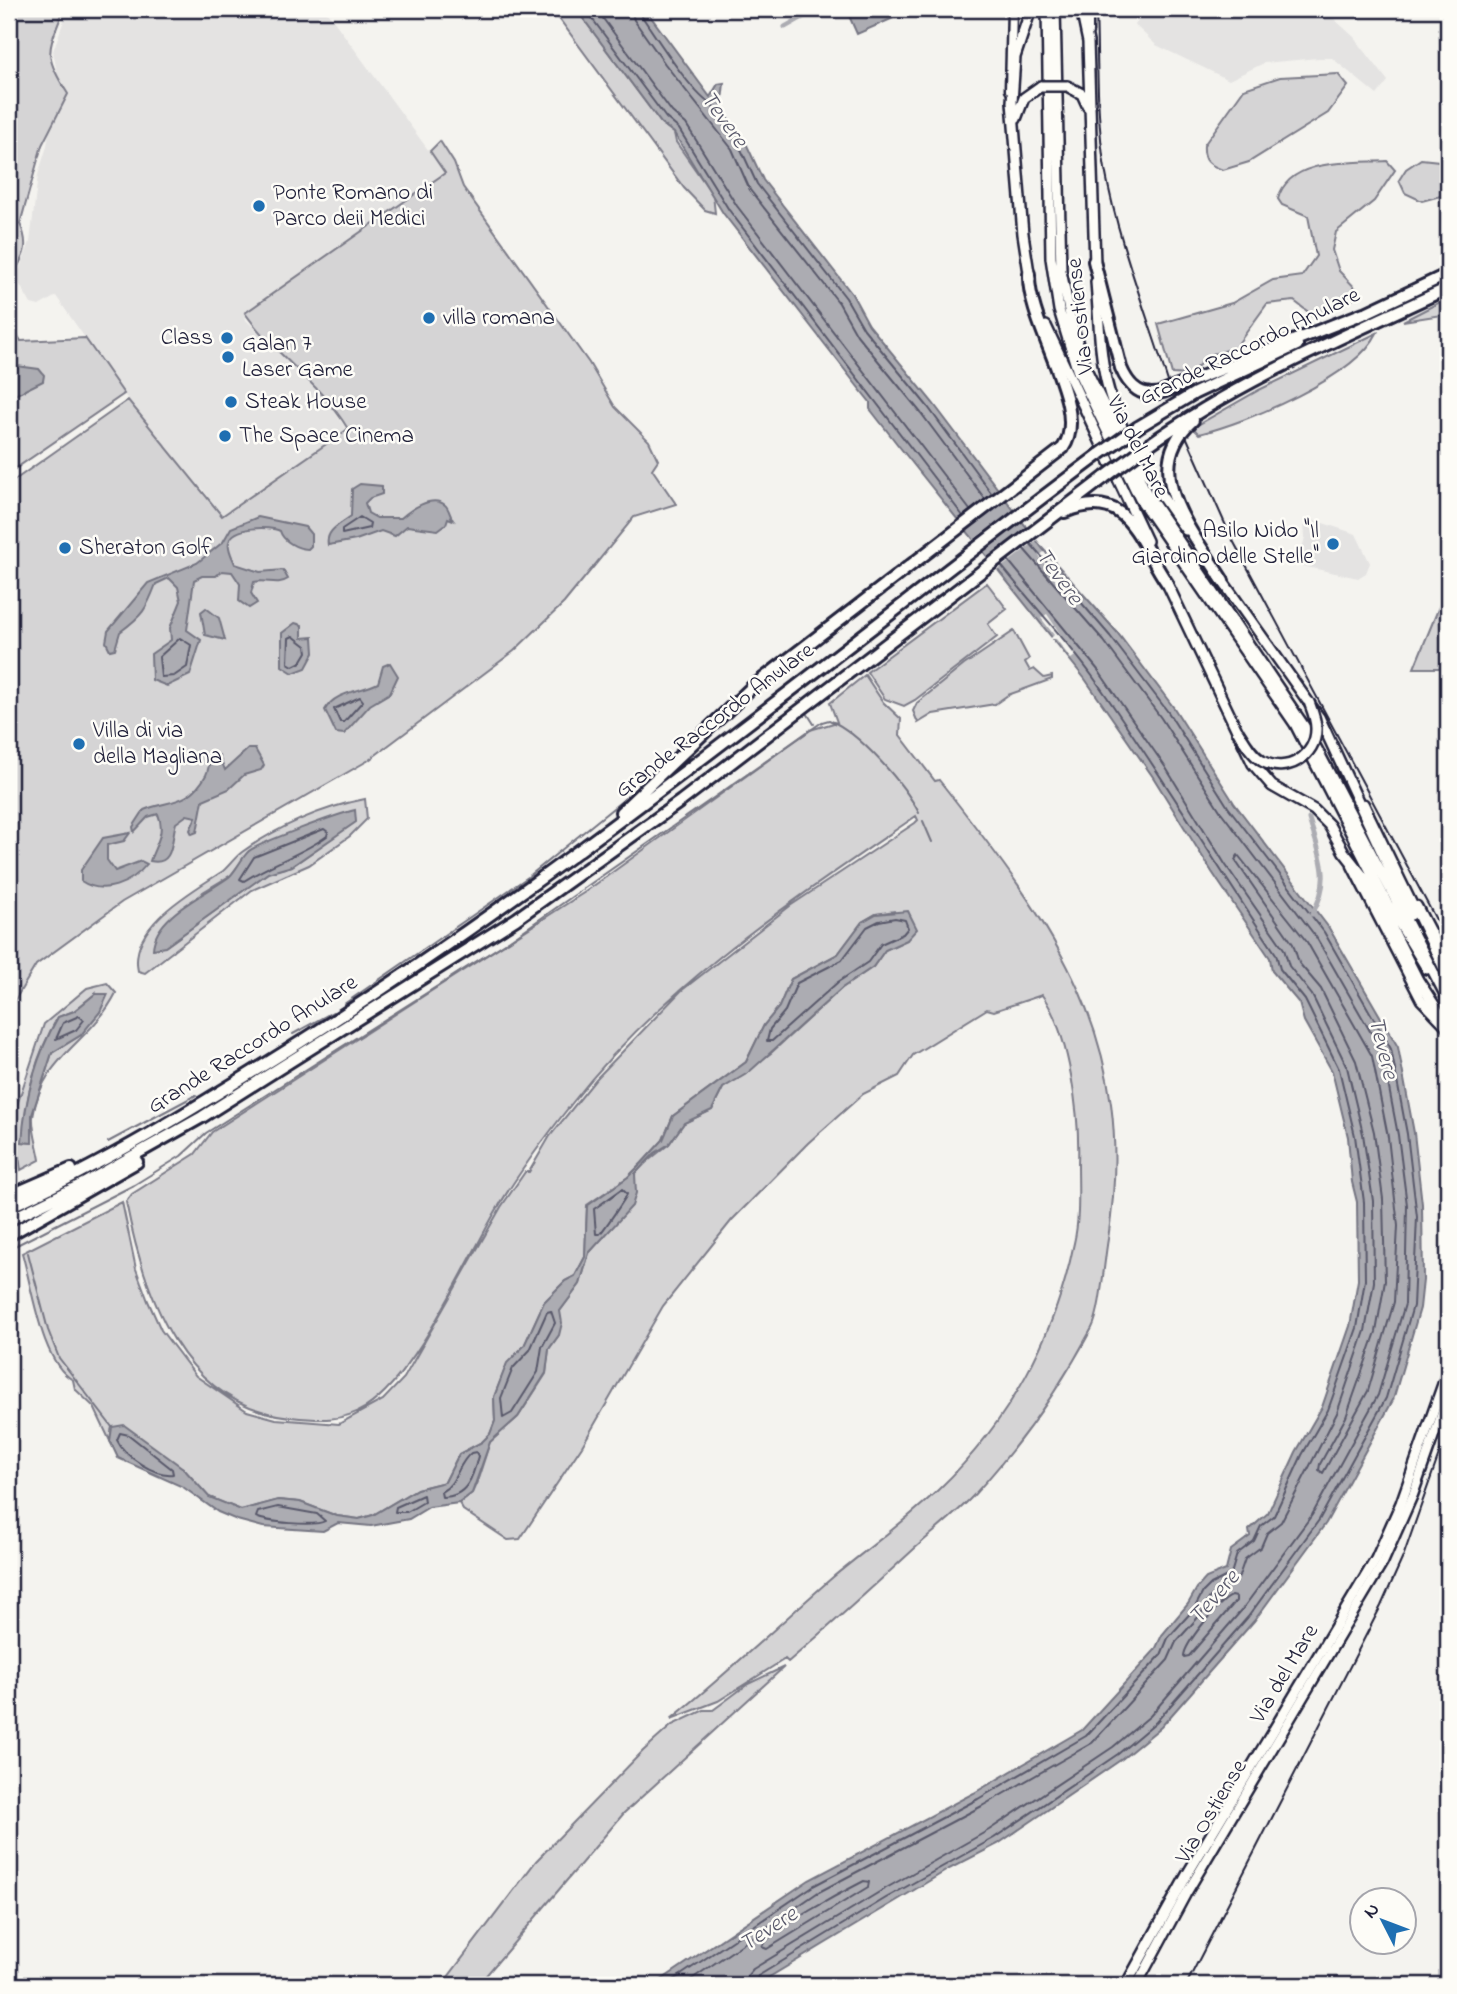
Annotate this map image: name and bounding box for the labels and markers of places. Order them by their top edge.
place label: Ponte Romano di Parco deii Medici [273,177,433,236]
marker: Ponte Romano di Parco deii Medici [251,198,267,214]
place label: villa romana [443,302,555,335]
marker: villa romana [421,310,437,326]
place label: Class [161,322,213,355]
place label: Galan 7 Laser Game [242,328,354,387]
marker: Class [219,330,235,346]
marker: Galan 7 Laser Game [220,349,236,365]
place label: Steak House [245,386,367,419]
marker: Steak House [223,394,239,410]
place label: The Space Cinema [239,420,414,453]
marker: The Space Cinema [217,428,233,444]
place label: Asilo Nido "Il Giardino delle Stelle" [1132,515,1319,574]
place label: Sheraton Golf [79,532,212,565]
marker: Asilo Nido "Il Giardino delle Stelle" [1325,536,1341,552]
marker: Sheraton Golf [57,540,73,556]
place label: Villa di via della Magliana [92,715,222,775]
marker: Villa di via della Magliana [71,736,87,752]

